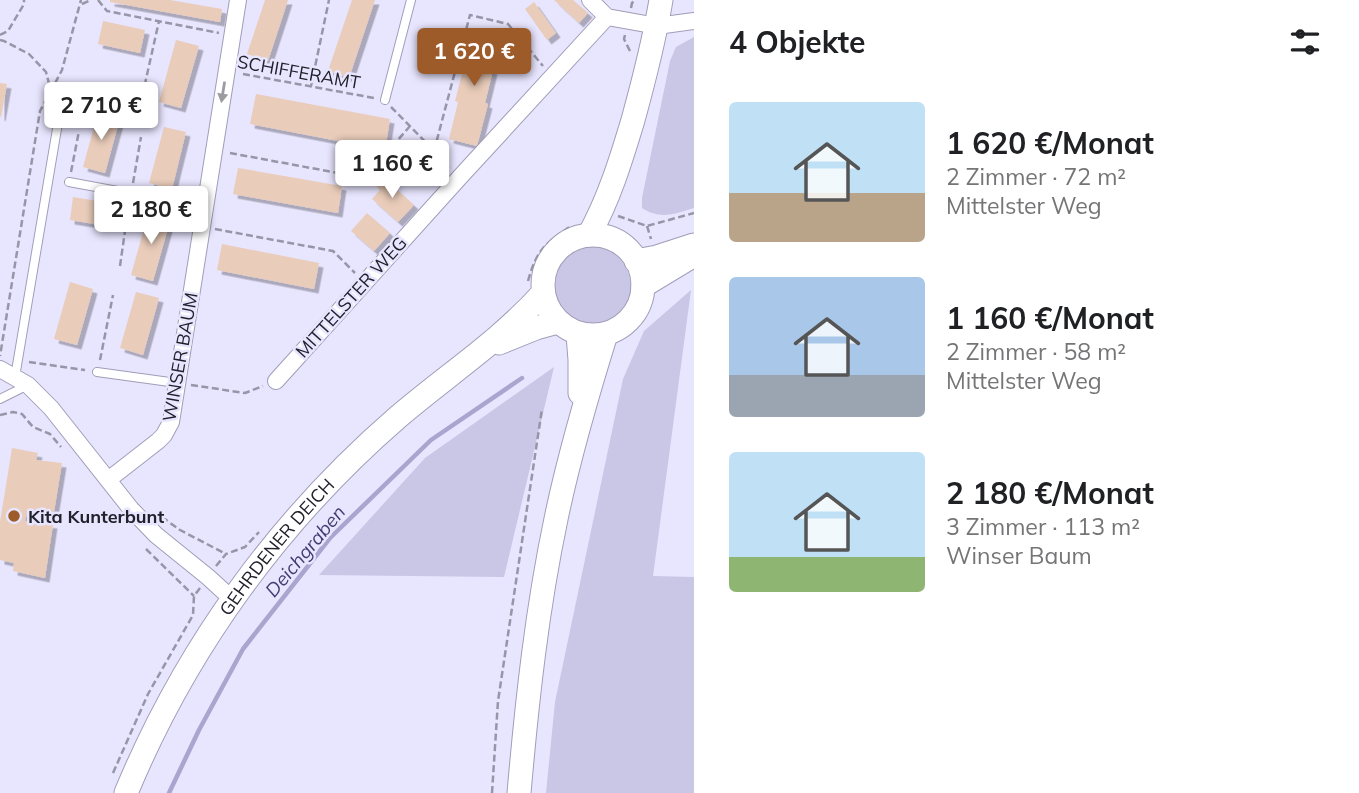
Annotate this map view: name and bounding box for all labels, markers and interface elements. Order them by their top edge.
text: 4 Objekte [729,23,865,61]
icon: filters [1286,23,1324,61]
pin: 1 620 € [409,28,539,88]
text: 1 620 € [433,36,515,65]
street label: SCHIFFERAMT [236,50,362,94]
one-way arrow [217,81,228,103]
pin: 2 710 € [36,82,166,142]
text: 2 710 € [60,90,142,119]
text: 1 620 €/Monat [946,124,1154,162]
icon: home [785,130,869,214]
pin: 1 160 € [327,140,457,200]
text: 1 160 € [351,148,433,177]
text: 2 Zimmer · 72 m² [946,162,1126,191]
pin: 2 180 € [86,187,216,246]
text: Mittelster Weg [946,191,1102,220]
text: 2 180 € [110,194,192,223]
street label: MITTELSTER WEG [290,232,412,362]
street label: WINSER BAUM [157,291,203,423]
text: 1 160 €/Monat [946,299,1154,337]
icon: home [785,305,869,389]
text: 2 Zimmer · 58 m² [946,337,1126,366]
text: Mittelster Weg [946,366,1102,395]
street label: GEHRDENER DEICH [214,473,339,619]
text: 2 180 €/Monat [946,474,1154,512]
icon: home [785,480,869,564]
water label: Deichgraben [260,500,350,602]
place label: Kita Kunterbunt [28,505,164,528]
marker: Kita Kunterbunt [6,508,22,524]
text: 3 Zimmer · 113 m² [946,512,1140,541]
text: Winser Baum [946,541,1092,570]

